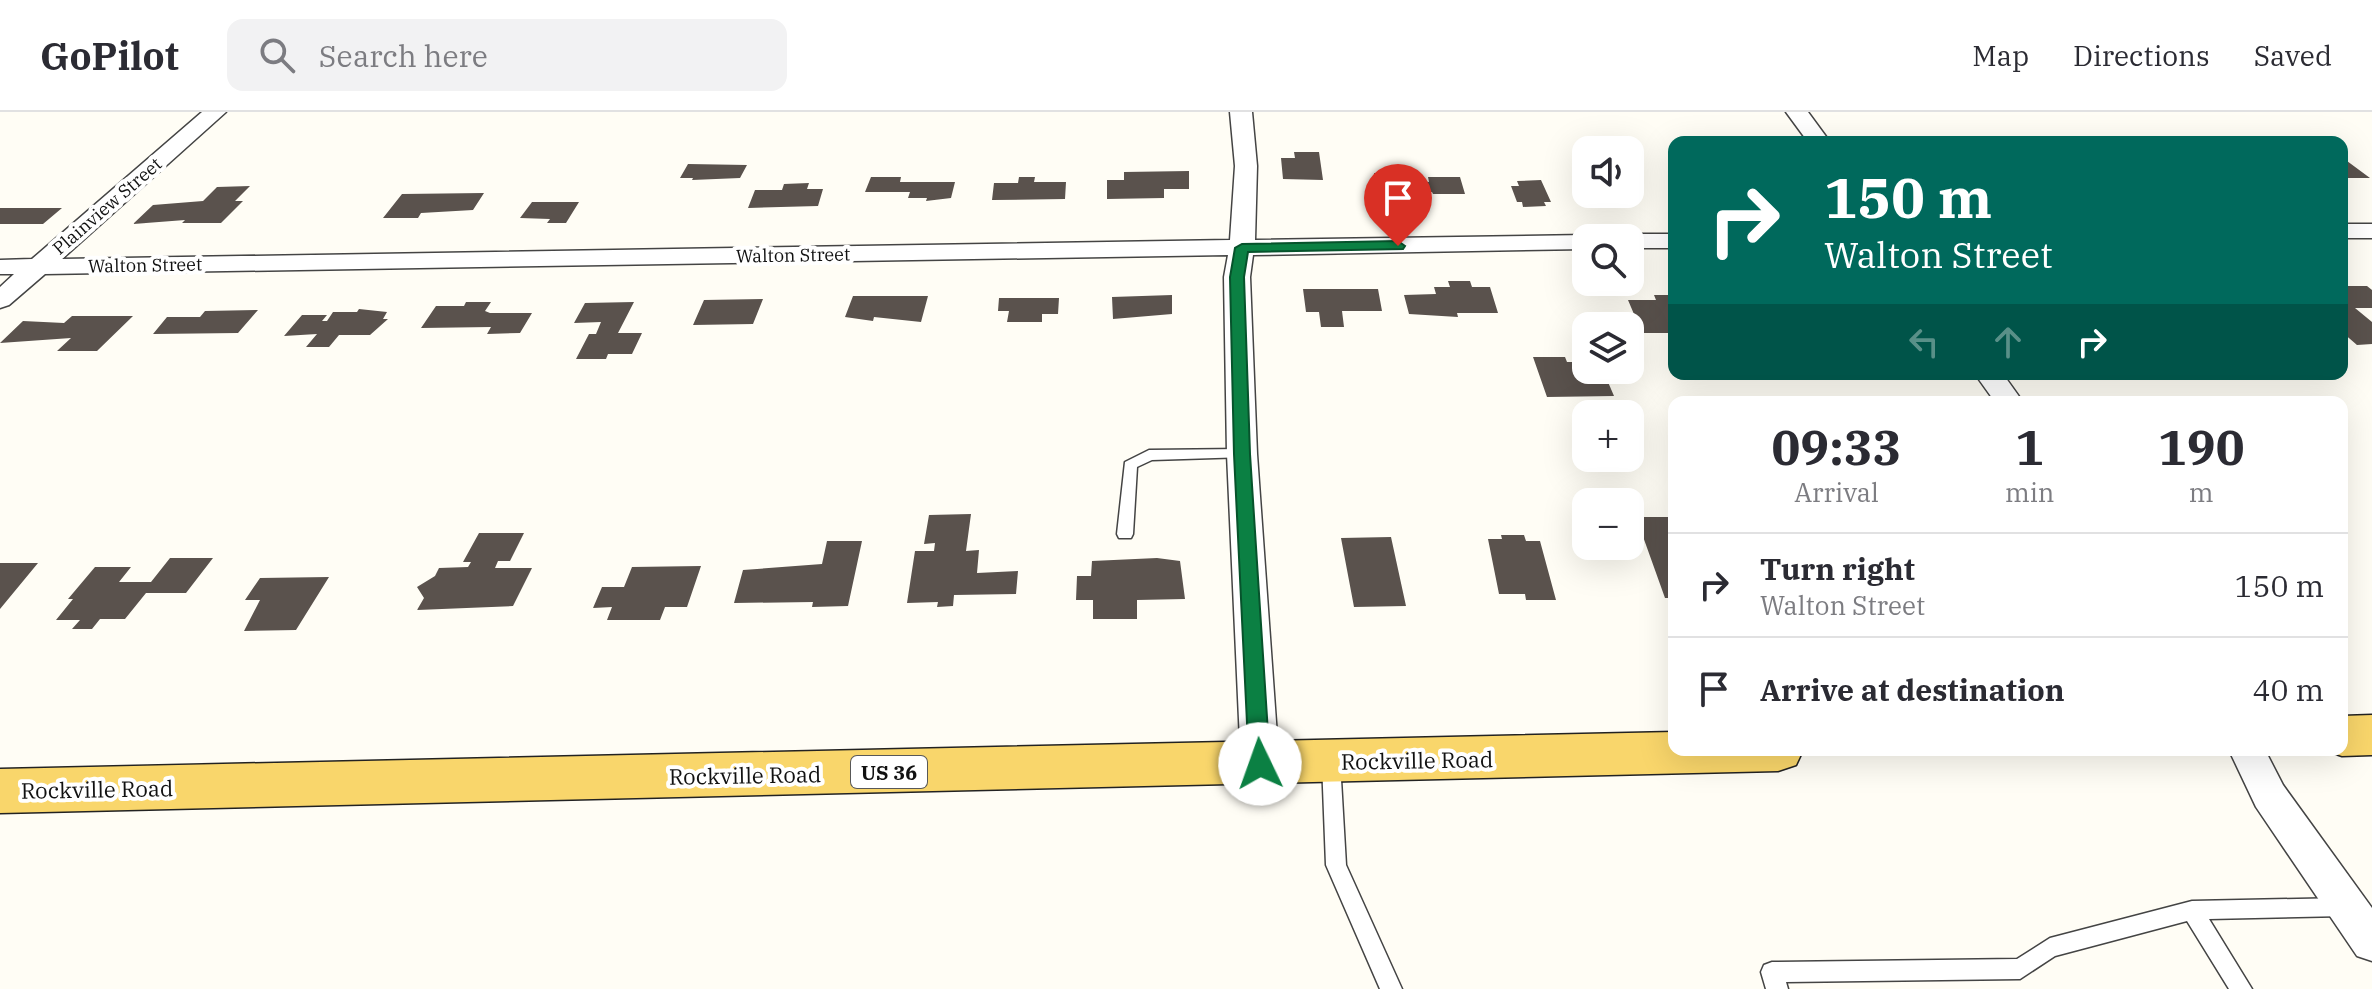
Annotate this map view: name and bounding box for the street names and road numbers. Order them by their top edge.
street label: Plainview Street [48,152,166,260]
street label: Walton Street [736,243,850,267]
street label: Walton Street [88,253,202,277]
street label: Rockville Road [1340,744,1494,776]
road number: US 36 [851,756,927,788]
street label: Rockville Road [668,759,822,791]
street label: Rockville Road [20,773,174,805]

